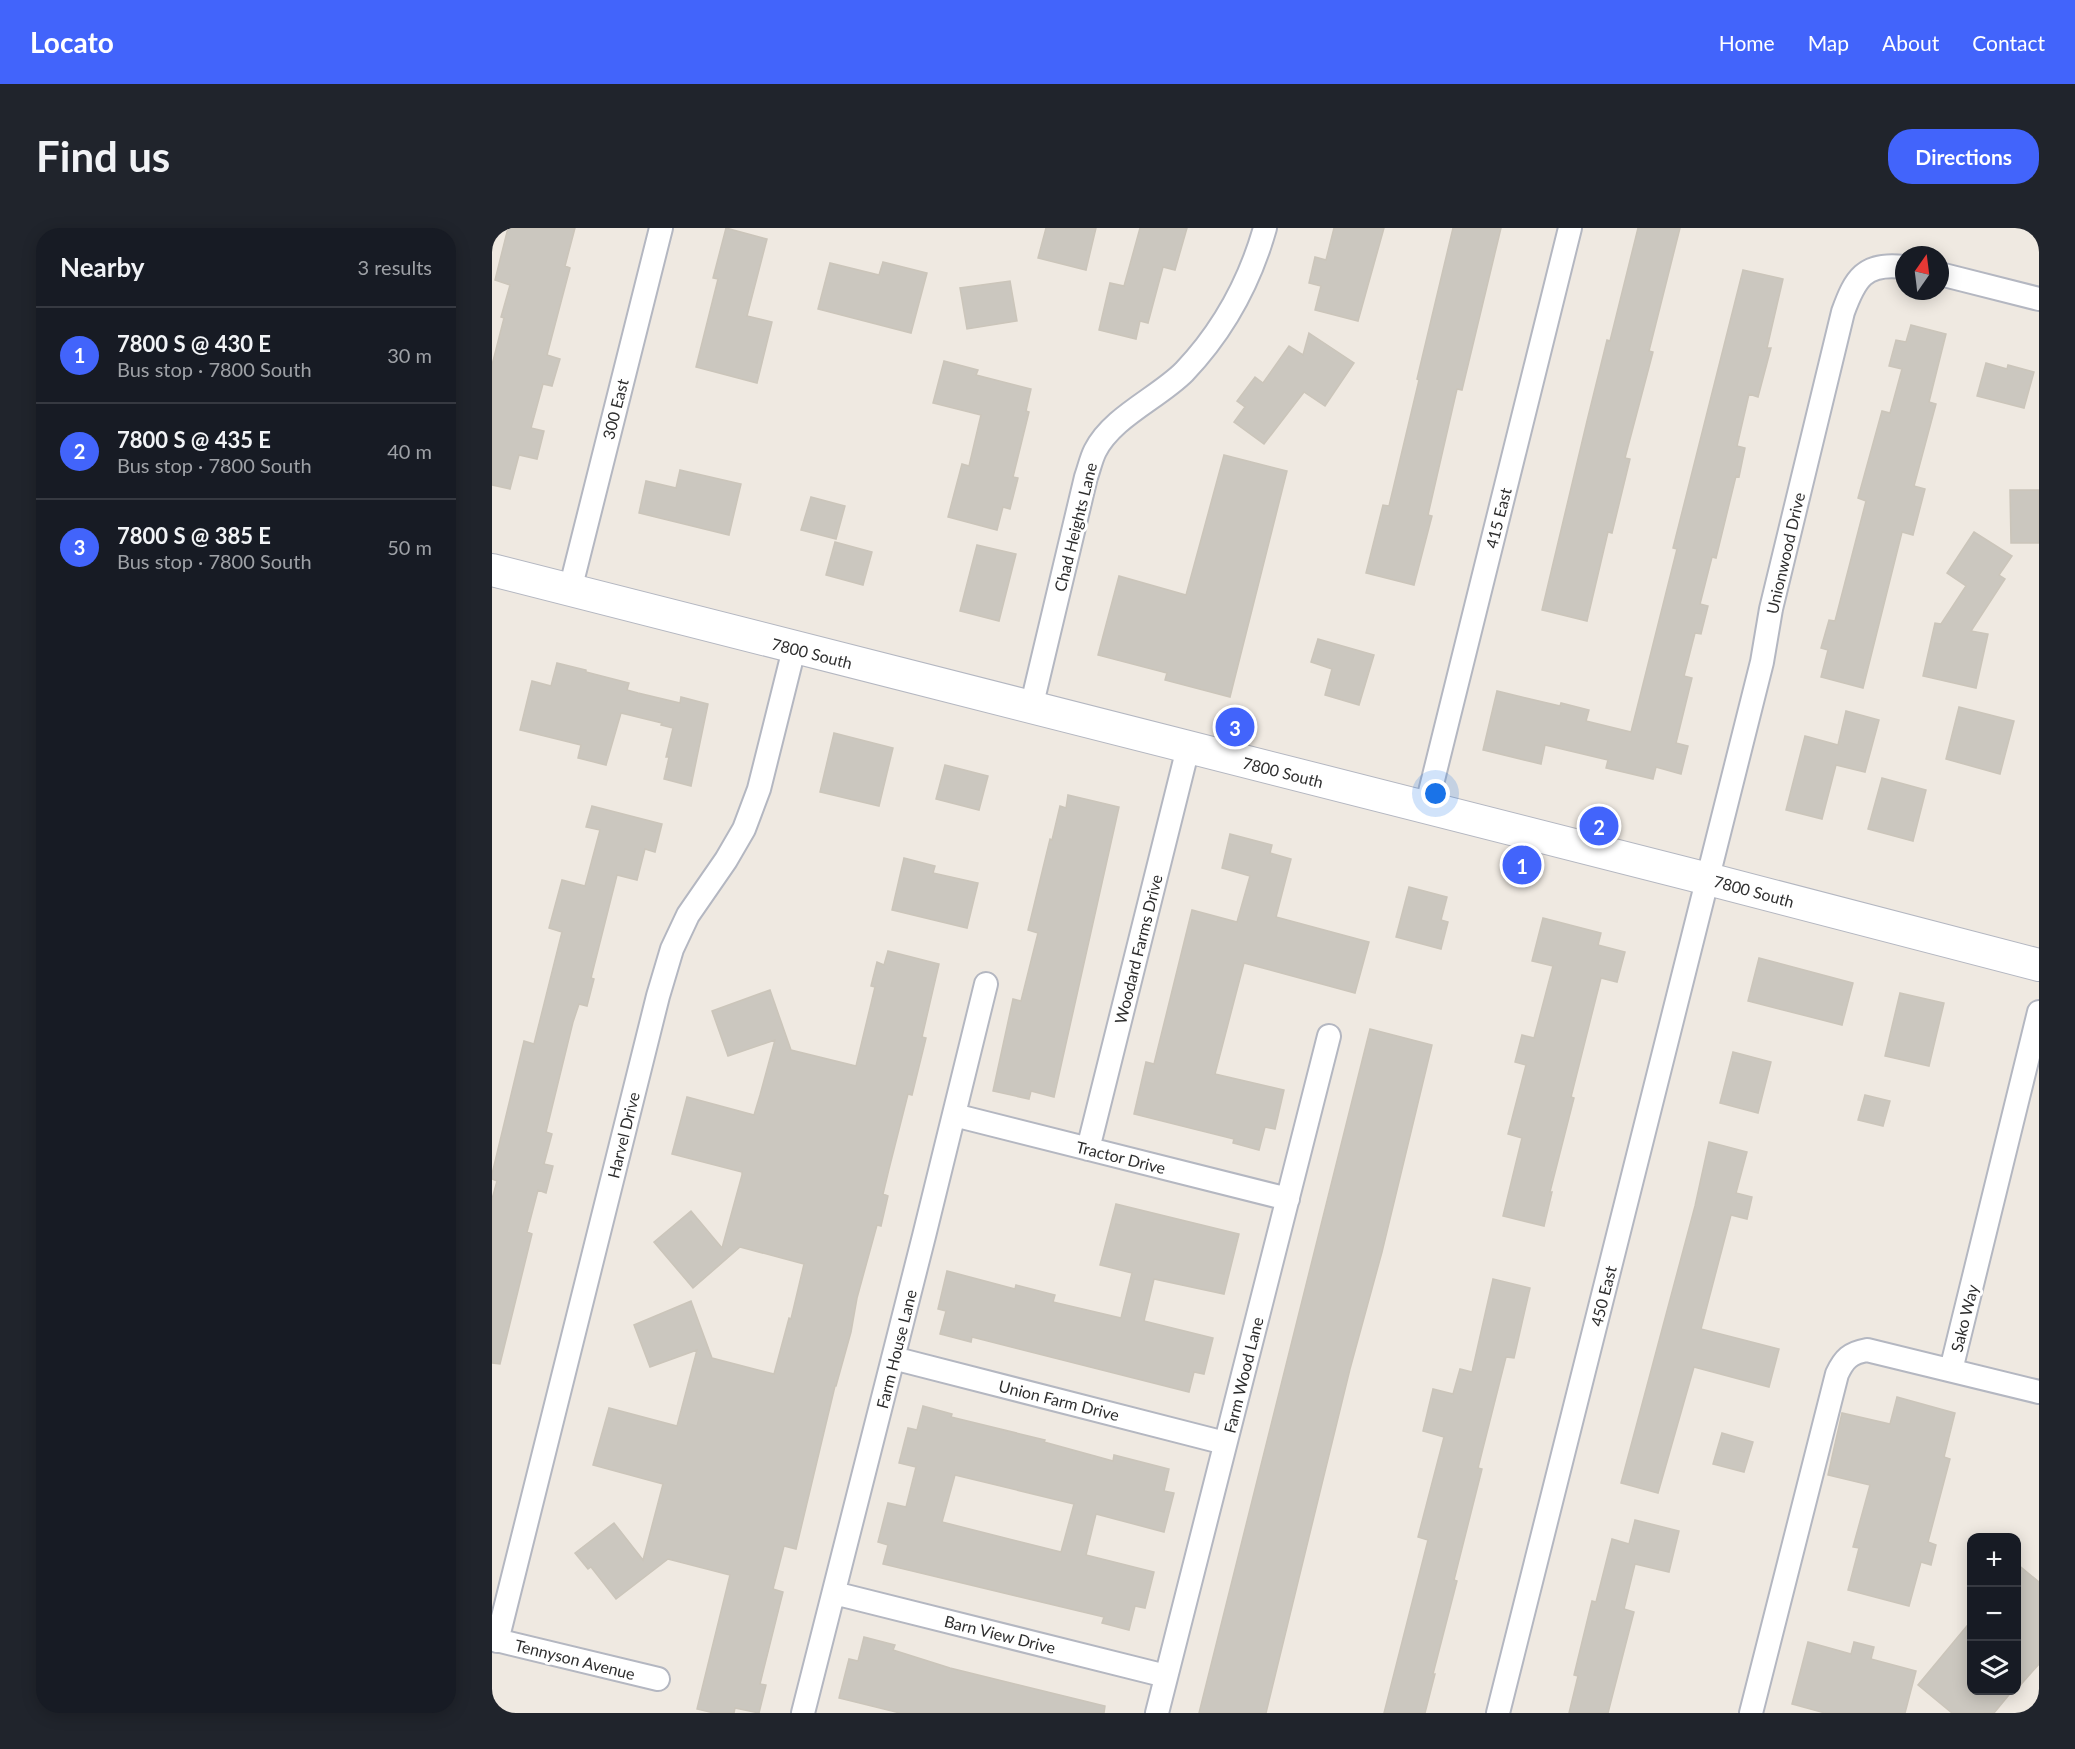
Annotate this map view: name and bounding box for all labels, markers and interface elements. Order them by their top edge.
text: Locato [30,25,114,59]
text: Home [1719,30,1775,55]
text: Map [1808,30,1849,55]
text: About [1882,30,1939,55]
text: Contact [1972,30,2045,55]
button: Directions [1888,129,2039,184]
text: Find us [36,131,170,181]
north arrow [1895,246,1949,300]
text: Nearby [60,251,145,283]
text: 3 results [357,255,432,279]
text: 7800 S @ 430 E [117,330,271,357]
text: 1 [74,343,85,367]
text: 30 m [387,343,432,367]
text: Bus stop · 7800 South [117,357,312,381]
street label: 300 East [598,377,632,441]
text: 7800 S @ 435 E [117,426,271,453]
text: 2 [74,439,85,463]
text: 40 m [387,439,432,463]
text: Bus stop · 7800 South [117,453,312,477]
street label: Chad Heights Lane [1050,461,1100,593]
street label: 415 East [1481,486,1515,550]
street label: Unionwood Drive [1762,490,1808,616]
text: 7800 S @ 385 E [117,522,271,549]
text: 3 [74,535,85,559]
text: 50 m [387,535,432,559]
text: Bus stop · 7800 South [117,549,312,573]
street label: 7800 South [770,634,854,672]
pin: 3 [1216,704,1254,750]
street label: 7800 South [1241,753,1325,791]
your location [1421,779,1450,808]
pin: 2 [1580,804,1618,848]
pin: 1 [1502,842,1542,888]
street label: 7800 South [1712,871,1796,911]
street label: Woodard Farms Drive [1110,872,1166,1026]
street label: Harvel Drive [603,1090,643,1180]
street label: Tractor Drive [1074,1137,1168,1177]
street label: 450 East [1586,1264,1620,1328]
street label: Sako Way [1946,1282,1982,1354]
street label: Farm House Lane [872,1288,920,1410]
street label: Farm Wood Lane [1219,1315,1267,1435]
street label: Union Farm Drive [997,1376,1121,1424]
map controls [1967,1533,2021,1695]
button: + [1967,1533,2021,1587]
button: − [1967,1587,2021,1641]
street label: Barn View Drive [942,1611,1058,1657]
street label: Tennyson Avenue [513,1635,637,1683]
button: layers [1967,1641,2021,1695]

